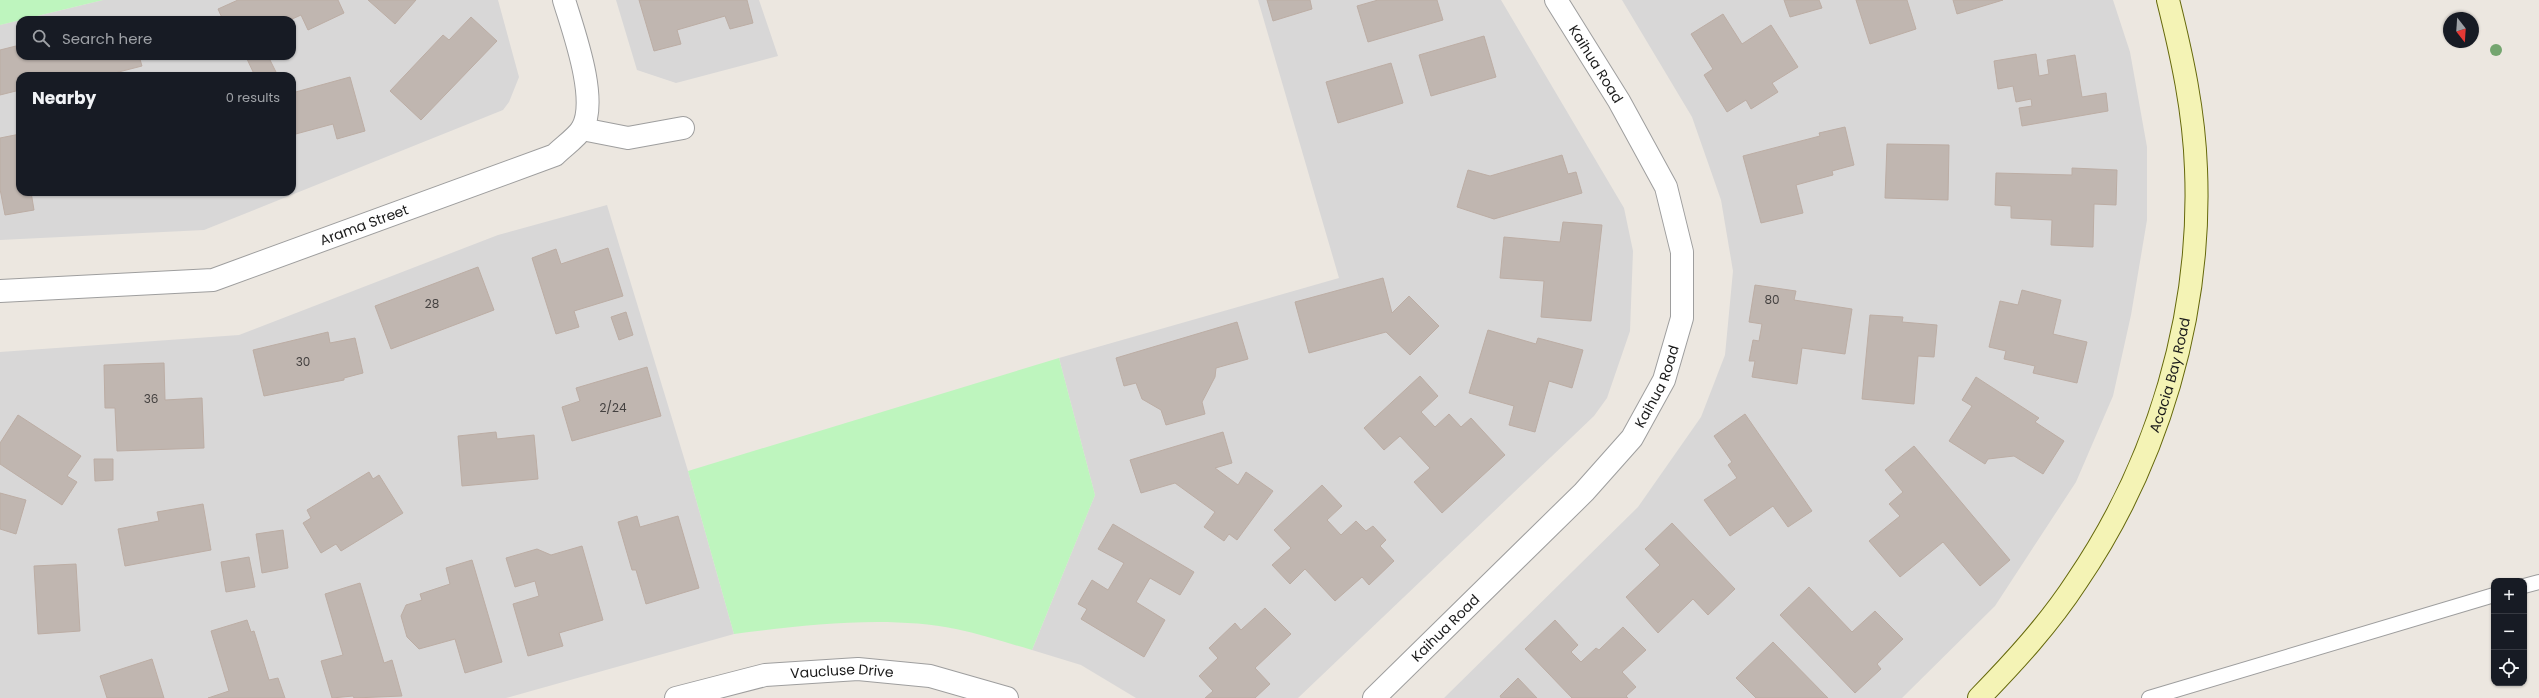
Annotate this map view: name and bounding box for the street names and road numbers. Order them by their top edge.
street label: Kaihua Road [1564,21,1628,107]
street label: Arama Street [317,200,411,250]
street label: Acacia Bay Road [2144,316,2195,436]
street label: Kaihua Road [1630,343,1684,431]
street label: Kaihua Road [1407,590,1484,666]
street label: Vaucluse Drive [790,659,895,683]

